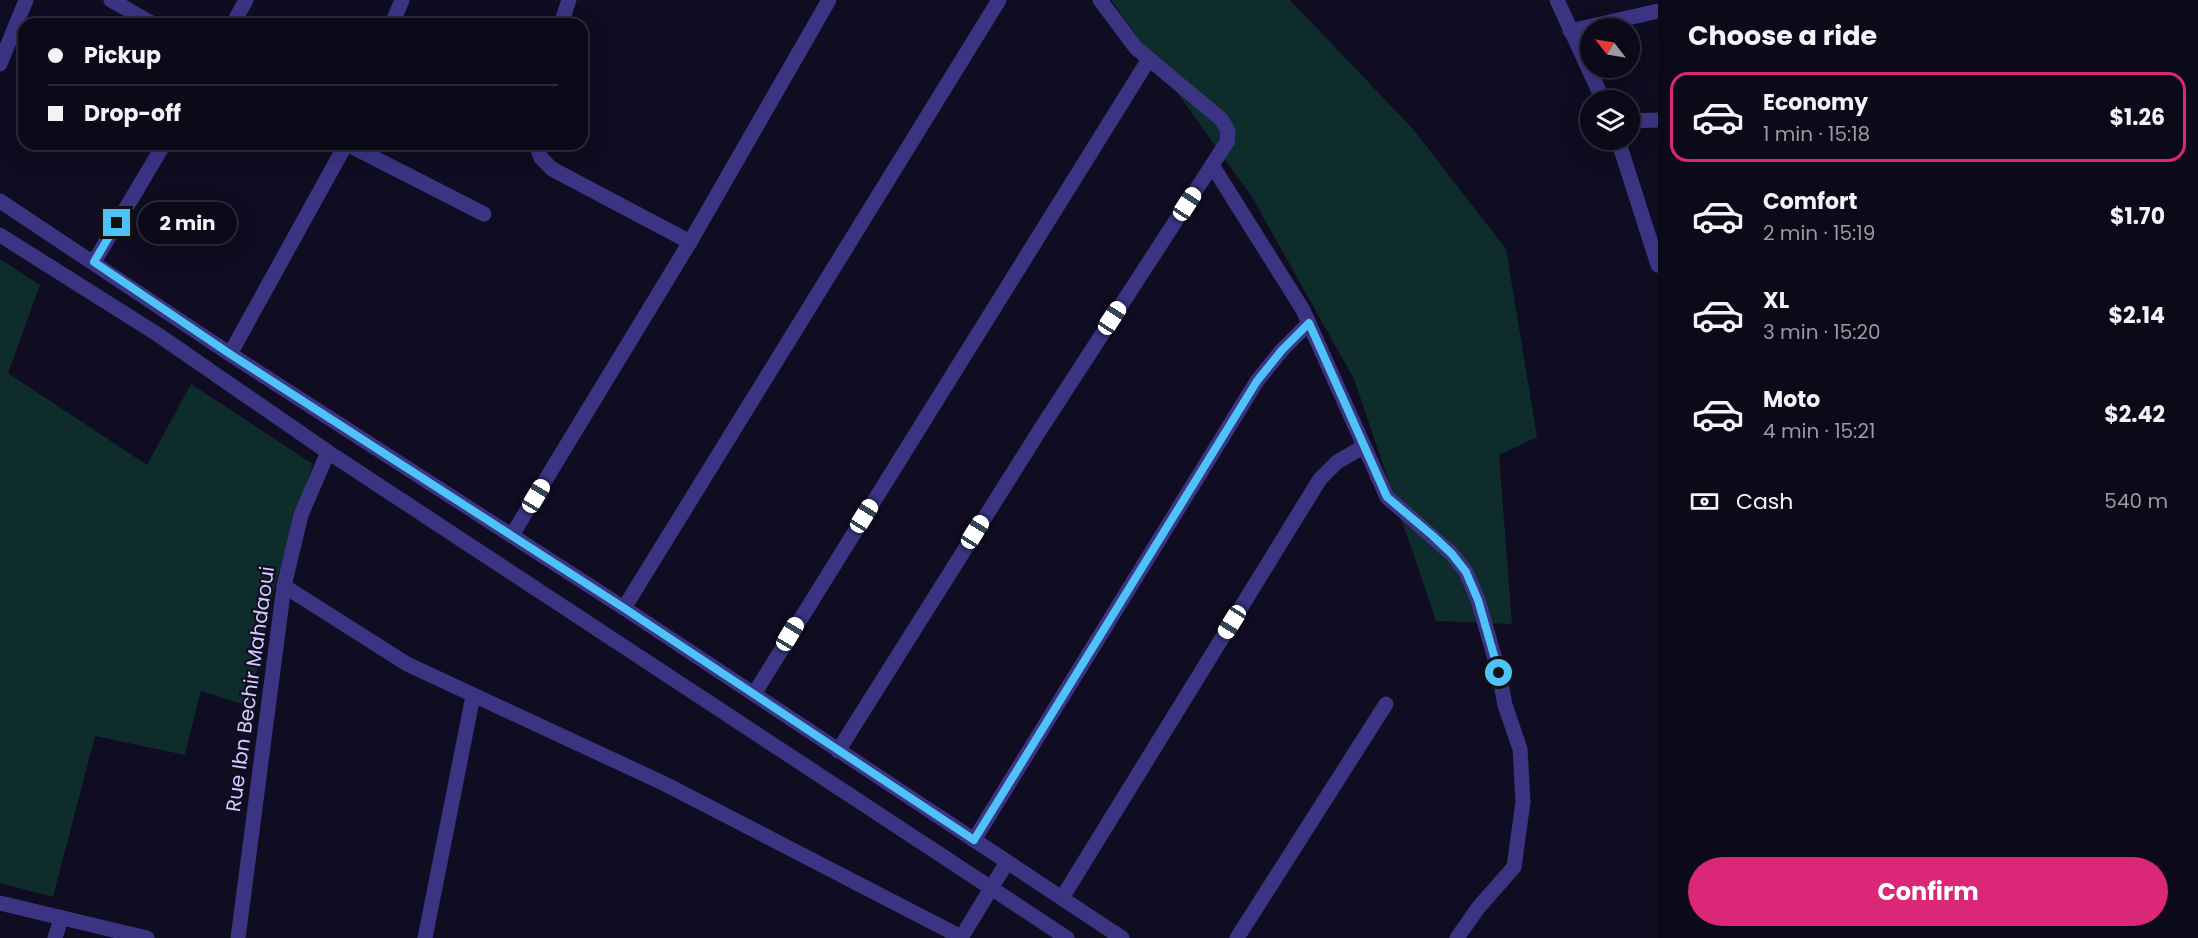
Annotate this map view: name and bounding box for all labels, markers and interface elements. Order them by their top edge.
text: Choose a ride [1688,17,1877,54]
north arrow [1580,18,1640,78]
map controls [1580,18,1640,150]
text: Pickup [84,40,161,71]
text: Economy [1763,87,1868,118]
button: layers [1580,90,1640,150]
icon: car [1691,90,1745,144]
text: Drop-off [84,98,181,129]
text: $1.26 [2109,102,2165,133]
text: 1 min · 15:18 [1763,120,1870,148]
car [1170,184,1204,224]
text: Comfort [1763,186,1857,217]
icon: car [1691,189,1745,243]
text: $1.70 [2110,201,2165,232]
callout: 2 min [138,202,237,244]
route end [103,209,130,236]
text: 2 min [159,209,216,237]
text: 2 min · 15:19 [1763,219,1875,247]
text: XL [1763,285,1789,316]
icon: car [1691,288,1745,342]
car [1095,298,1129,338]
text: $2.14 [2109,300,2165,331]
text: 3 min · 15:20 [1763,318,1881,346]
text: Moto [1763,384,1820,415]
icon: car [1691,387,1745,441]
text: $2.42 [2104,399,2165,430]
text: 4 min · 15:21 [1763,417,1875,445]
car [519,476,553,516]
icon: cash [1688,485,1721,518]
text: Cash [1736,486,1793,517]
text: 540 m [2104,487,2168,515]
car [847,496,881,536]
car [958,512,992,552]
street label: Rue Ibn Bechir Mahdaoui [219,564,281,814]
car [1215,602,1249,642]
car [773,614,807,654]
route start [1485,659,1512,686]
button: Confirm [1688,857,2168,926]

